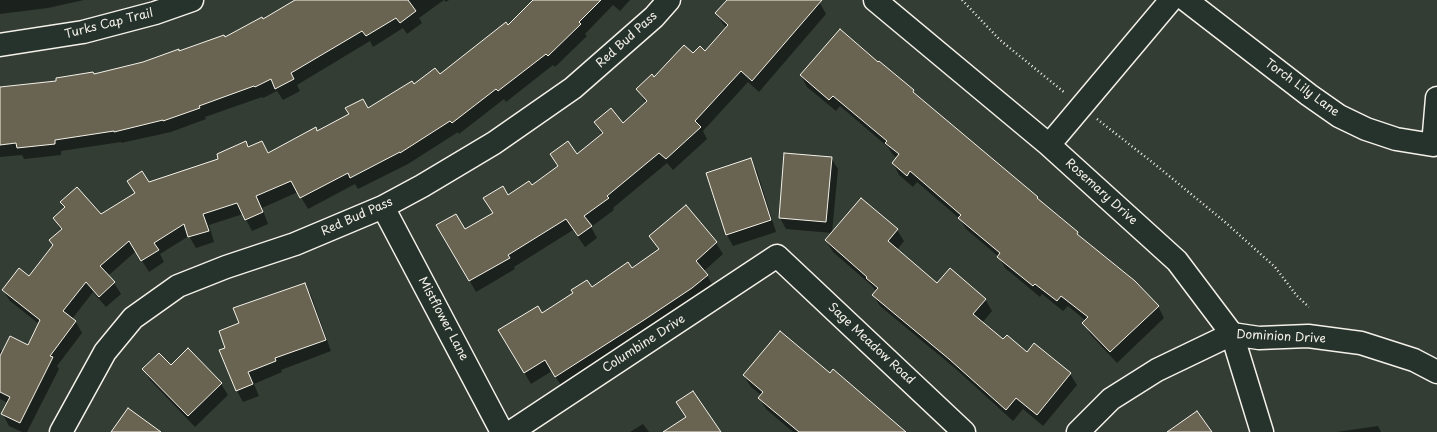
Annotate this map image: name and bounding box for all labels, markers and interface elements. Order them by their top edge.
street label: Turks Cap Trail [63,6,155,42]
street label: Red Bud Pass [594,9,660,71]
street label: Torch Lily Lane [1262,56,1342,120]
street label: Rosemary Drive [1062,156,1140,228]
street label: Red Bud Pass [319,195,395,239]
street label: Mistflower Lane [415,275,471,363]
street label: Sage Meadow Road [825,300,917,388]
street label: Columbine Drive [600,312,688,376]
street label: Dominion Drive [1236,327,1326,347]

